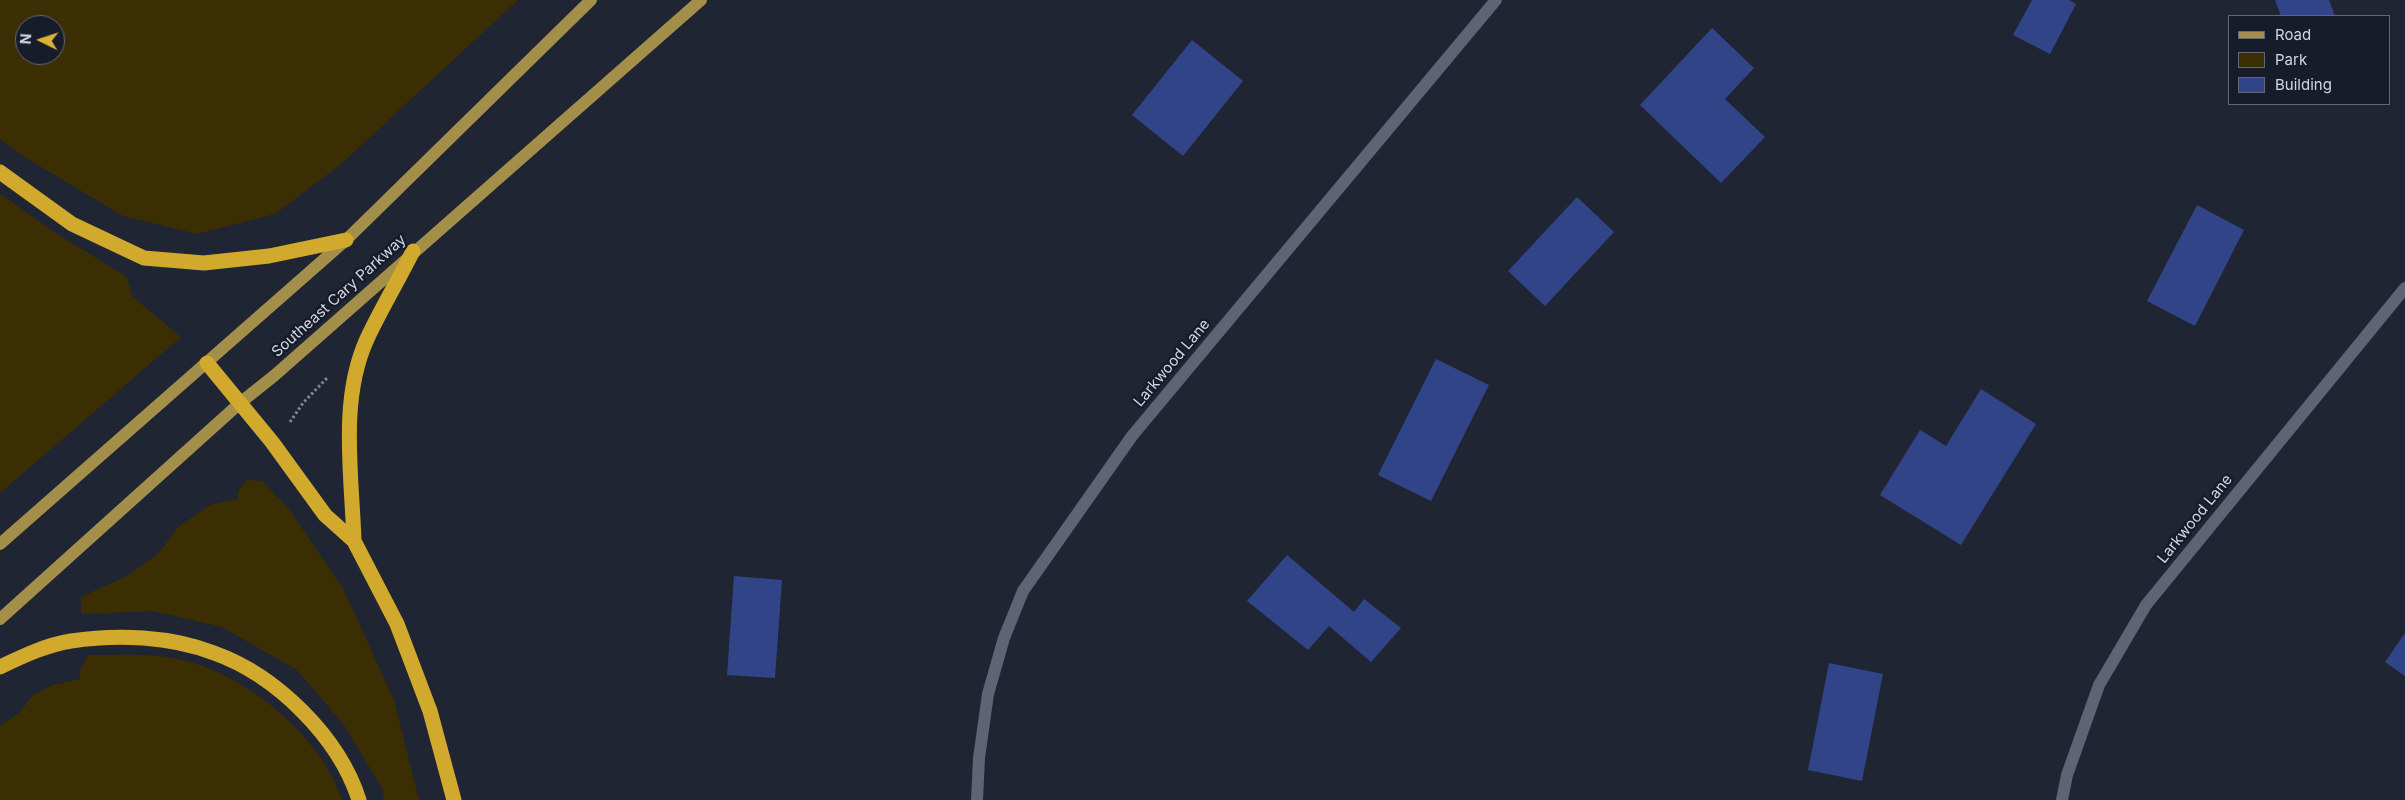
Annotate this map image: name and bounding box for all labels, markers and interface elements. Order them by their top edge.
north arrow [15,15,65,65]
legend [2228,15,2390,105]
text: Road [2275,25,2311,44]
text: N [17,33,34,45]
text: Park [2275,50,2307,69]
text: Building [2275,75,2332,94]
street label: Southeast Cary Parkway [268,231,410,361]
street label: Larkwood Lane [1130,315,1214,411]
street label: Larkwood Lane [2154,471,2236,567]

